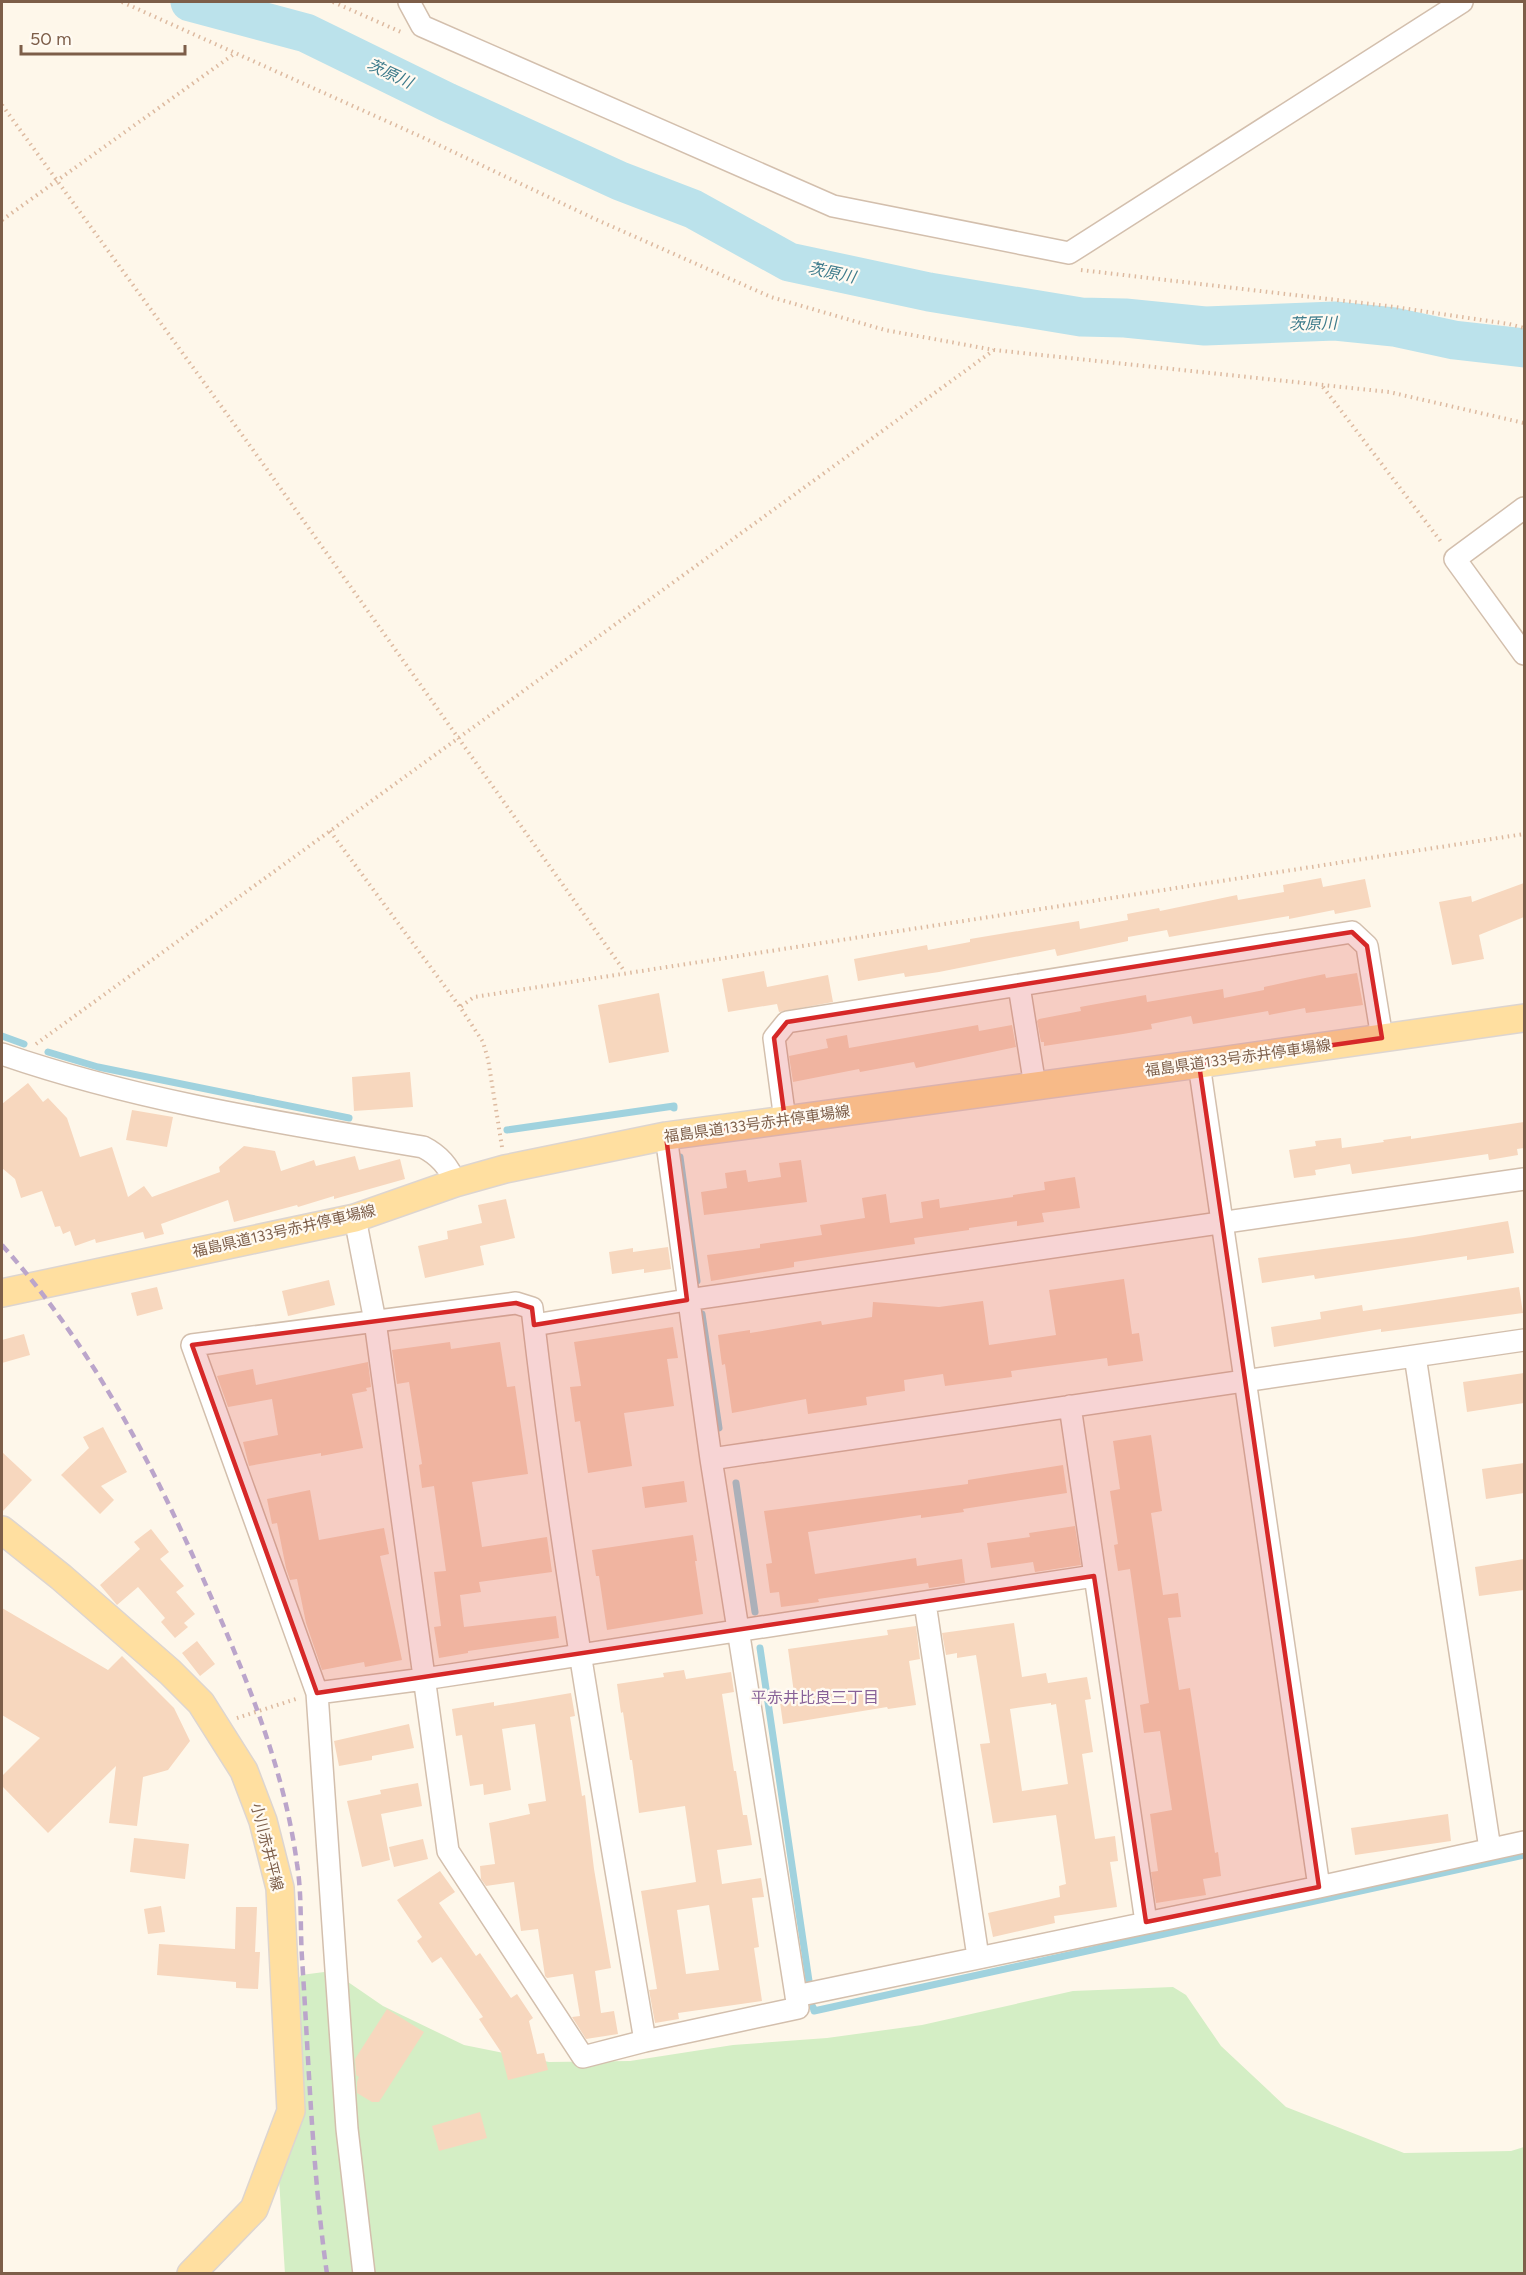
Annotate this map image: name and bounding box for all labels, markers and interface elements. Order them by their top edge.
scale bar [21,18,184,56]
text: 50 m [30,28,72,50]
water label: 茨原川 [364,55,417,93]
water label: 茨原川 [806,258,859,287]
water label: 茨原川 [1289,314,1339,333]
street label: 福島県道133号赤井停車場線 [1144,1036,1332,1080]
street label: 福島県道133号赤井停車場線 [663,1102,851,1146]
street label: 福島県道133号赤井停車場線 [191,1201,377,1261]
district label: 平赤井比良三丁目 [751,1688,879,1707]
street label: 小川赤井平線 [247,1801,287,1893]

